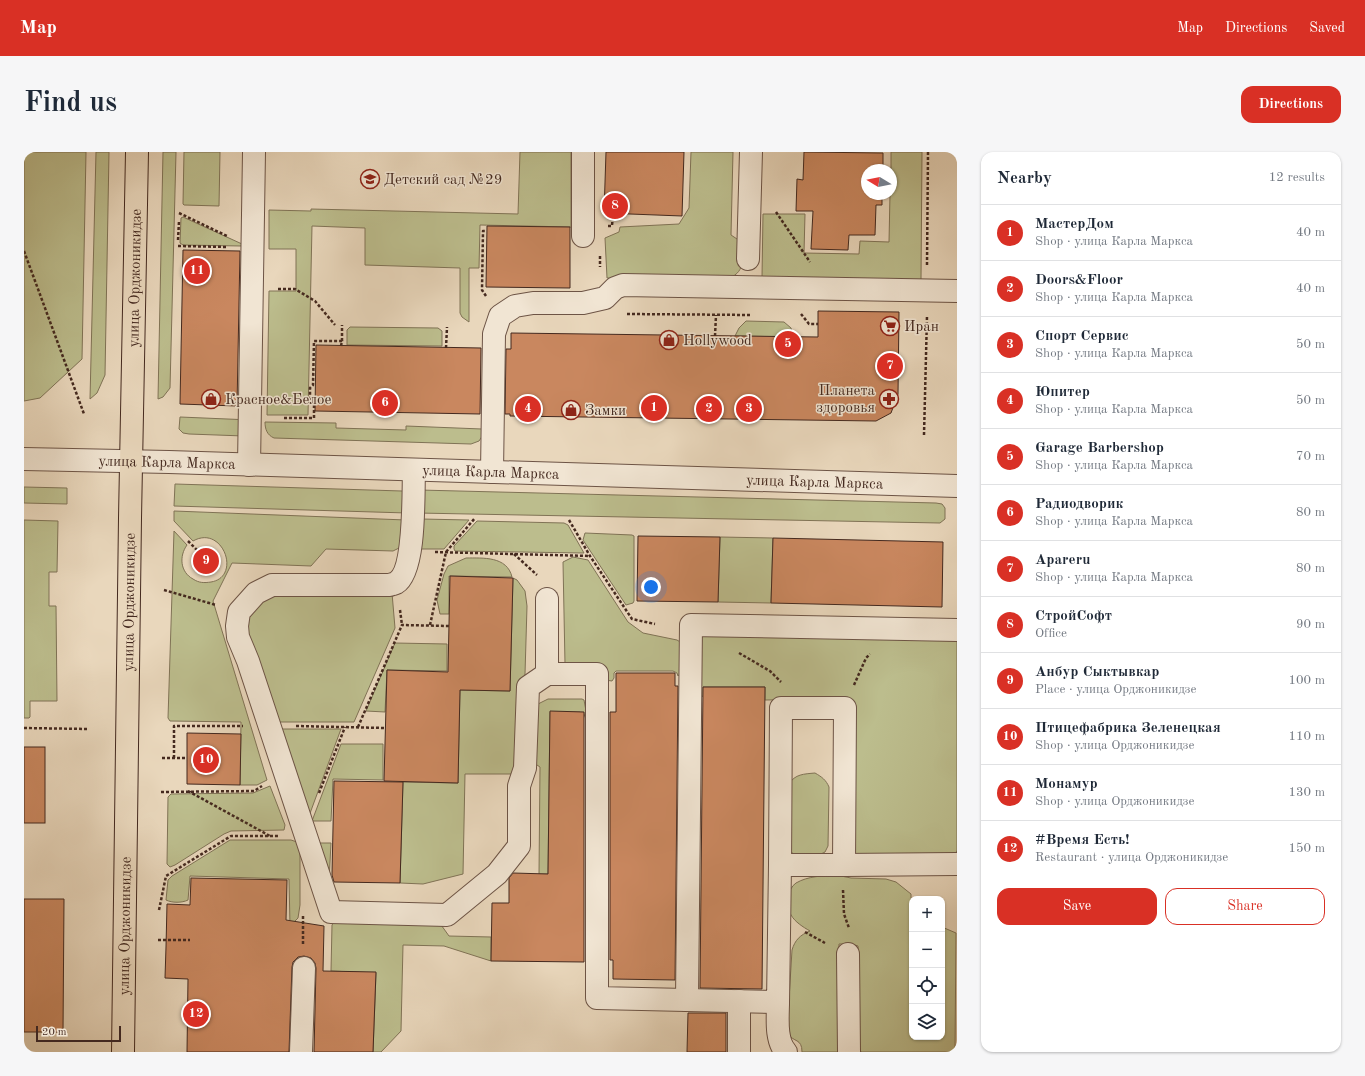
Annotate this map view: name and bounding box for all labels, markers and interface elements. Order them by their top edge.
text: Map [20,19,57,38]
text: Map [1177,21,1203,35]
text: Directions [1225,21,1287,35]
text: Saved [1309,21,1345,35]
button: Directions [1241,86,1341,123]
text: Find us [24,90,117,118]
north arrow [861,164,897,200]
school or university icon: Детский сад №29 [359,168,381,190]
text: Nearby [997,170,1052,187]
text: 12 results [1269,171,1325,184]
place label: Детский сад №29 [384,173,502,188]
pin: 8 [602,191,628,221]
street label: улица Орджоникидзе [127,208,145,348]
text: МастерДом [1035,217,1114,232]
text: 1 [1006,226,1014,239]
text: 40 m [1296,226,1325,239]
text: Shop · улица Карла Маркса [1035,235,1193,248]
pin: 11 [184,256,210,286]
text: Doors&Floor [1035,273,1123,288]
text: 2 [1006,282,1014,295]
text: 40 m [1296,282,1325,295]
text: Shop · улица Карла Маркса [1035,291,1193,304]
supermarket icon: Иран [879,315,901,337]
place label: Иран [904,320,939,335]
shop icon: Hollywood [658,329,680,351]
pin: 5 [775,329,801,359]
text: Спорт Сервис [1035,329,1129,344]
place label: Hollywood [683,334,752,349]
text: 3 [1006,338,1014,351]
text: 50 m [1296,338,1325,351]
text: Shop · улица Карла Маркса [1035,347,1193,360]
pin: 7 [877,351,903,381]
place label: Планета здоровья [816,384,876,416]
text: Юпитер [1035,385,1090,400]
shop icon: Красное&Белое [200,388,222,410]
pin: 6 [372,388,398,418]
pharmacy icon: Планета здоровья [878,388,900,410]
place label: Красное&Белое [225,393,332,408]
pin: 1 [641,393,667,423]
pin: 4 [515,394,541,424]
pin: 2 [696,394,722,424]
pin: 3 [736,394,762,424]
text: 4 [1006,394,1014,407]
text: 50 m [1296,394,1325,407]
shop icon: Замки [560,399,582,421]
text: Shop · улица Карла Маркса [1035,403,1193,416]
place label: Замки [585,404,626,419]
text: Garage Barbershop [1035,441,1164,456]
text: 5 [1006,450,1014,463]
text: 70 m [1296,450,1325,463]
street label: улица Карла Маркса [98,455,236,473]
text: Shop · улица Карла Маркса [1035,459,1193,472]
street label: улица Карла Маркса [422,464,560,483]
street label: улица Карла Маркса [746,474,884,493]
text: Радиодворик [1035,497,1123,512]
text: 6 [1006,506,1014,519]
text: 80 m [1296,506,1325,519]
text: Shop · улица Карла Маркса [1035,515,1193,528]
street label: улица Орджоникидзе [122,532,139,672]
pin: 9 [193,546,219,576]
text: Apareru [1035,553,1090,568]
text: 7 [1006,562,1014,575]
text: 80 m [1296,562,1325,575]
text: Shop · улица Карла Маркса [1035,571,1193,584]
your location [641,577,661,597]
text: СтройСофт [1035,609,1112,624]
text: 8 [1006,618,1014,631]
text: 90 m [1296,618,1325,631]
text: Office [1035,627,1067,640]
text: Анбур Сыктывкар [1035,665,1159,680]
text: 9 [1006,674,1014,687]
text: 100 m [1288,674,1325,687]
text: Place · улица Орджоникидзе [1035,683,1197,696]
text: Птицефабрика Зеленецкая [1035,721,1221,736]
text: 10 [1002,730,1018,743]
text: 110 m [1288,730,1325,743]
text: Shop · улица Орджоникидзе [1035,739,1194,752]
pin: 10 [193,745,219,775]
text: Монамур [1035,777,1098,792]
text: 11 [1002,786,1018,799]
text: 130 m [1288,786,1325,799]
text: Shop · улица Орджоникидзе [1035,795,1194,808]
text: #Время Есть! [1035,833,1130,848]
text: 12 [1002,842,1018,855]
text: 150 m [1288,842,1325,855]
text: Restaurant · улица Орджоникидзе [1035,851,1228,864]
street label: улица Орджоникидзе [118,856,135,996]
button: Save [997,888,1157,925]
button: Share [1165,888,1325,925]
map controls [909,896,945,1040]
button: + [909,896,945,932]
button: − [909,932,945,968]
button: locate [909,968,945,1004]
pin: 12 [183,999,209,1029]
button: layers [909,1004,945,1040]
scale bar [36,1024,121,1043]
text: 20 m [42,1027,67,1038]

